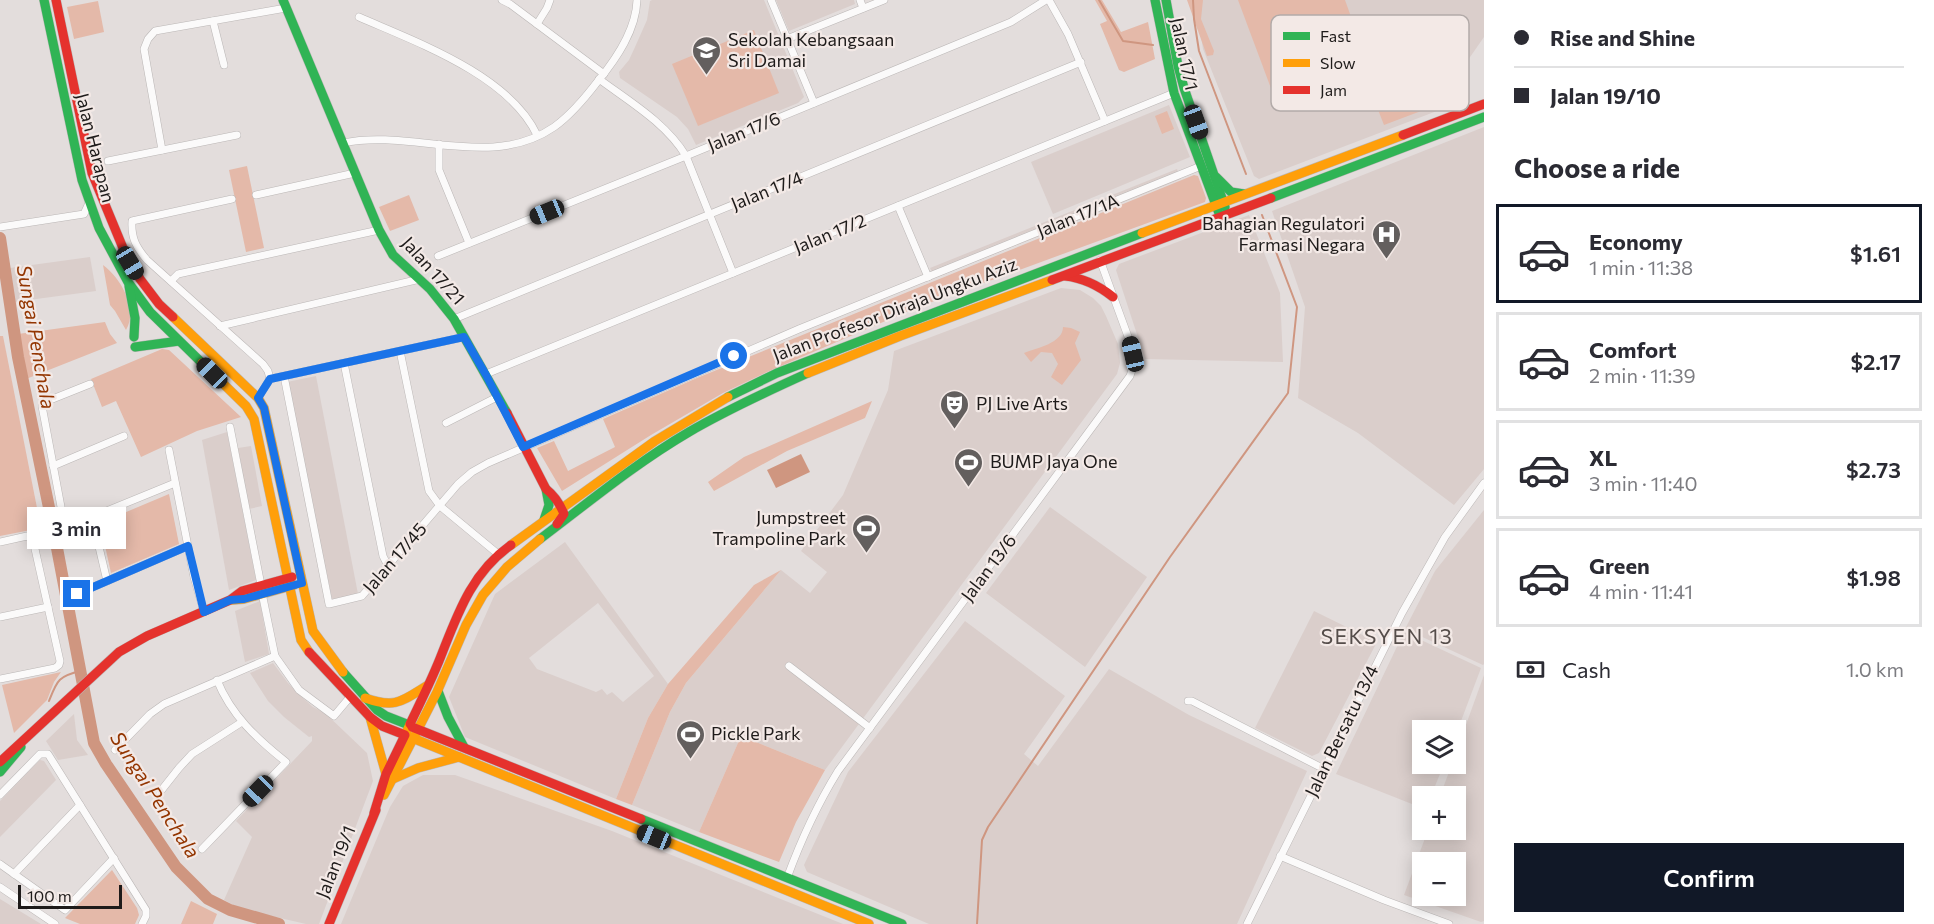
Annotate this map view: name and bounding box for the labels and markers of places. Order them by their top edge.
place label: Sekolah Kebangsaan Sri Damai [728,28,894,71]
school or university icon: Sekolah Kebangsaan Sri Damai [691,34,723,76]
place label: Bahagian Regulatori Farmasi Negara [1202,212,1365,255]
hospital icon: Bahagian Regulatori Farmasi Negara [1370,218,1402,260]
theatre icon: PJ Live Arts [939,388,971,430]
place label: PJ Live Arts [976,392,1068,414]
sports icon: BUMP Jaya One [953,446,985,488]
place label: BUMP Jaya One [990,450,1118,472]
place label: Jumpstreet Trampoline Park [712,506,846,549]
sports icon: Jumpstreet Trampoline Park [851,512,883,554]
sports icon: Pickle Park [674,718,706,760]
place label: Pickle Park [711,722,801,744]

